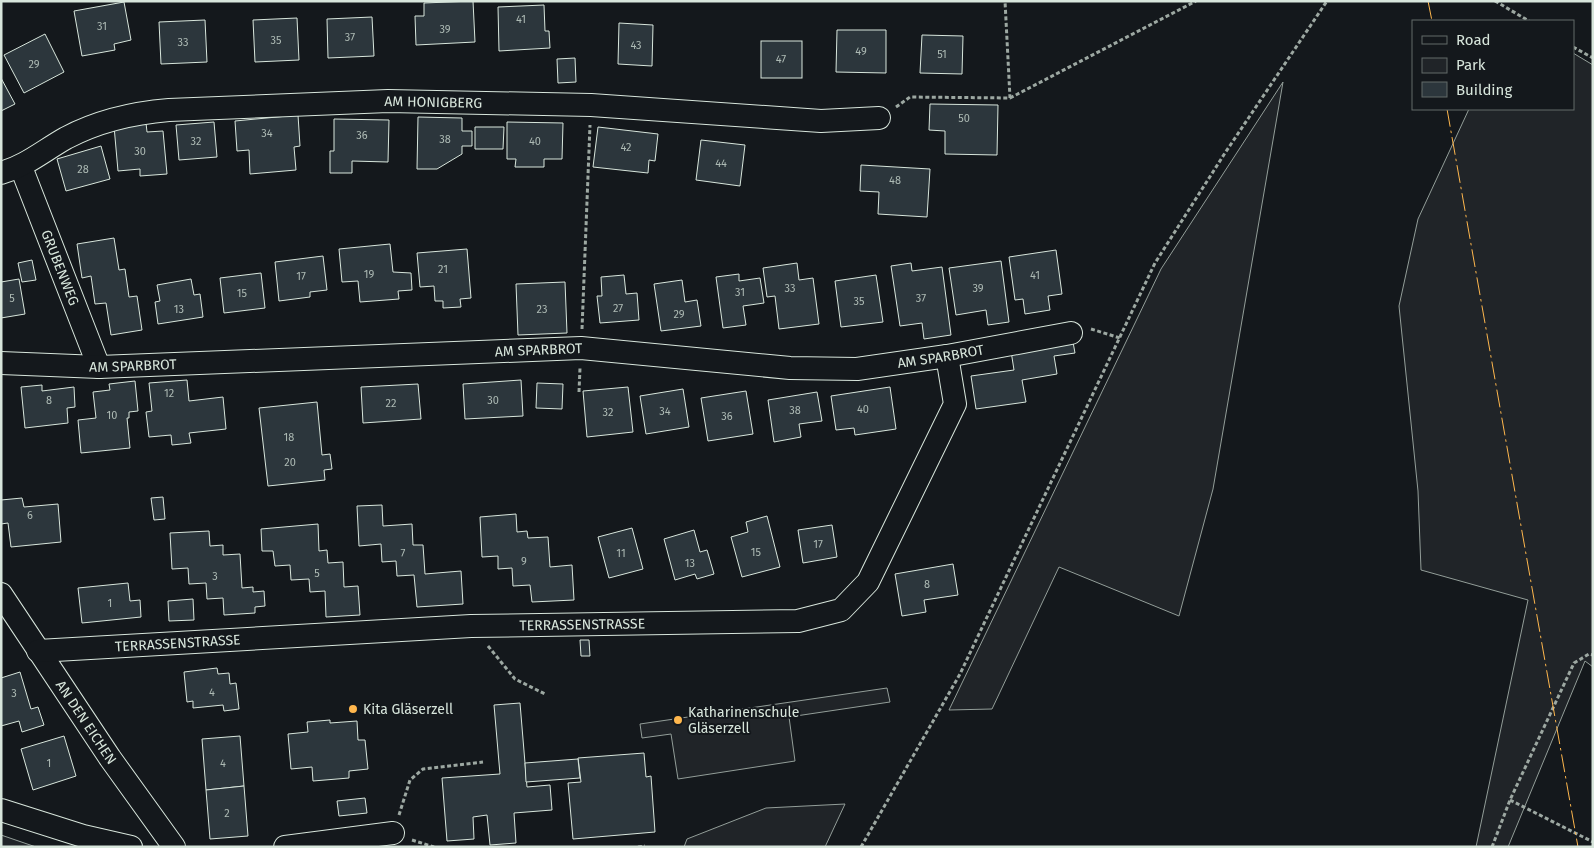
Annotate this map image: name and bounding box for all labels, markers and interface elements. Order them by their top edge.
house number: 41 [516,13,526,26]
house number: 31 [97,20,107,33]
legend [1412,20,1574,110]
house number: 39 [439,23,451,36]
house number: 37 [345,31,355,44]
text: Road [1456,31,1491,49]
house number: 35 [271,34,282,47]
house number: 33 [178,36,188,49]
house number: 43 [630,39,642,52]
house number: 49 [855,45,867,58]
house number: 51 [937,48,947,61]
house number: 47 [776,53,786,66]
text: Park [1456,56,1486,74]
house number: 29 [28,58,40,71]
text: Building [1456,81,1512,99]
street label: AM HONIGBERG [384,92,482,111]
house number: 50 [958,112,970,125]
house number: 34 [261,127,273,140]
house number: 36 [356,129,368,142]
house number: 38 [439,133,451,146]
house number: 32 [191,135,201,148]
house number: 40 [529,135,541,148]
house number: 42 [620,141,632,154]
house number: 30 [134,145,146,158]
house number: 44 [715,157,727,170]
house number: 28 [77,163,89,176]
house number: 48 [889,174,901,187]
street label: GRUBENWEG [38,227,83,308]
house number: 21 [438,263,448,276]
house number: 19 [364,268,374,281]
house number: 41 [1030,269,1040,282]
house number: 17 [296,270,306,283]
house number: 33 [785,282,795,295]
house number: 39 [972,282,984,295]
house number: 31 [735,286,745,299]
house number: 15 [237,287,248,300]
house number: 5 [9,292,15,305]
house number: 37 [916,292,926,305]
house number: 35 [854,295,865,308]
house number: 27 [613,302,623,315]
house number: 13 [174,303,184,316]
house number: 23 [537,303,547,316]
house number: 29 [673,308,685,321]
street label: AM SPARBROT [495,339,583,360]
street label: AM SPARBROT [896,341,986,372]
street label: AM SPARBROT [89,355,178,376]
house number: 12 [164,387,174,400]
house number: 8 [46,394,52,407]
house number: 30 [487,394,499,407]
house number: 22 [386,397,396,410]
house number: 40 [857,403,869,416]
house number: 38 [789,404,801,417]
house number: 34 [659,405,671,418]
house number: 32 [603,406,613,419]
house number: 10 [107,409,117,422]
house number: 36 [721,410,733,423]
house number: 18 [284,431,294,444]
house number: 20 [284,456,296,469]
house number: 6 [27,509,33,522]
house number: 17 [813,538,823,551]
house number: 15 [751,546,762,559]
house number: 7 [401,547,406,560]
house number: 11 [616,547,626,560]
house number: 9 [521,555,527,568]
house number: 13 [685,557,695,570]
house number: 5 [314,567,320,580]
house number: 3 [212,570,218,583]
house number: 8 [924,578,930,591]
house number: 1 [108,597,112,610]
street label: TERRASSENSTRASSE [519,615,645,634]
street label: TERRASSENSTRASSE [115,631,241,655]
street label: AN DEN EICHEN [52,677,120,768]
house number: 4 [209,686,215,699]
house number: 3 [11,687,17,700]
place label: Kita Gläserzell [363,701,453,718]
marker: Kita Gläserzell [347,703,359,715]
place label: Katharinenschule Gläserzell [688,704,799,737]
marker: Katharinenschule Gläserzell [672,714,684,726]
house number: 1 [47,757,51,770]
house number: 4 [220,757,226,770]
house number: 2 [224,807,230,820]

